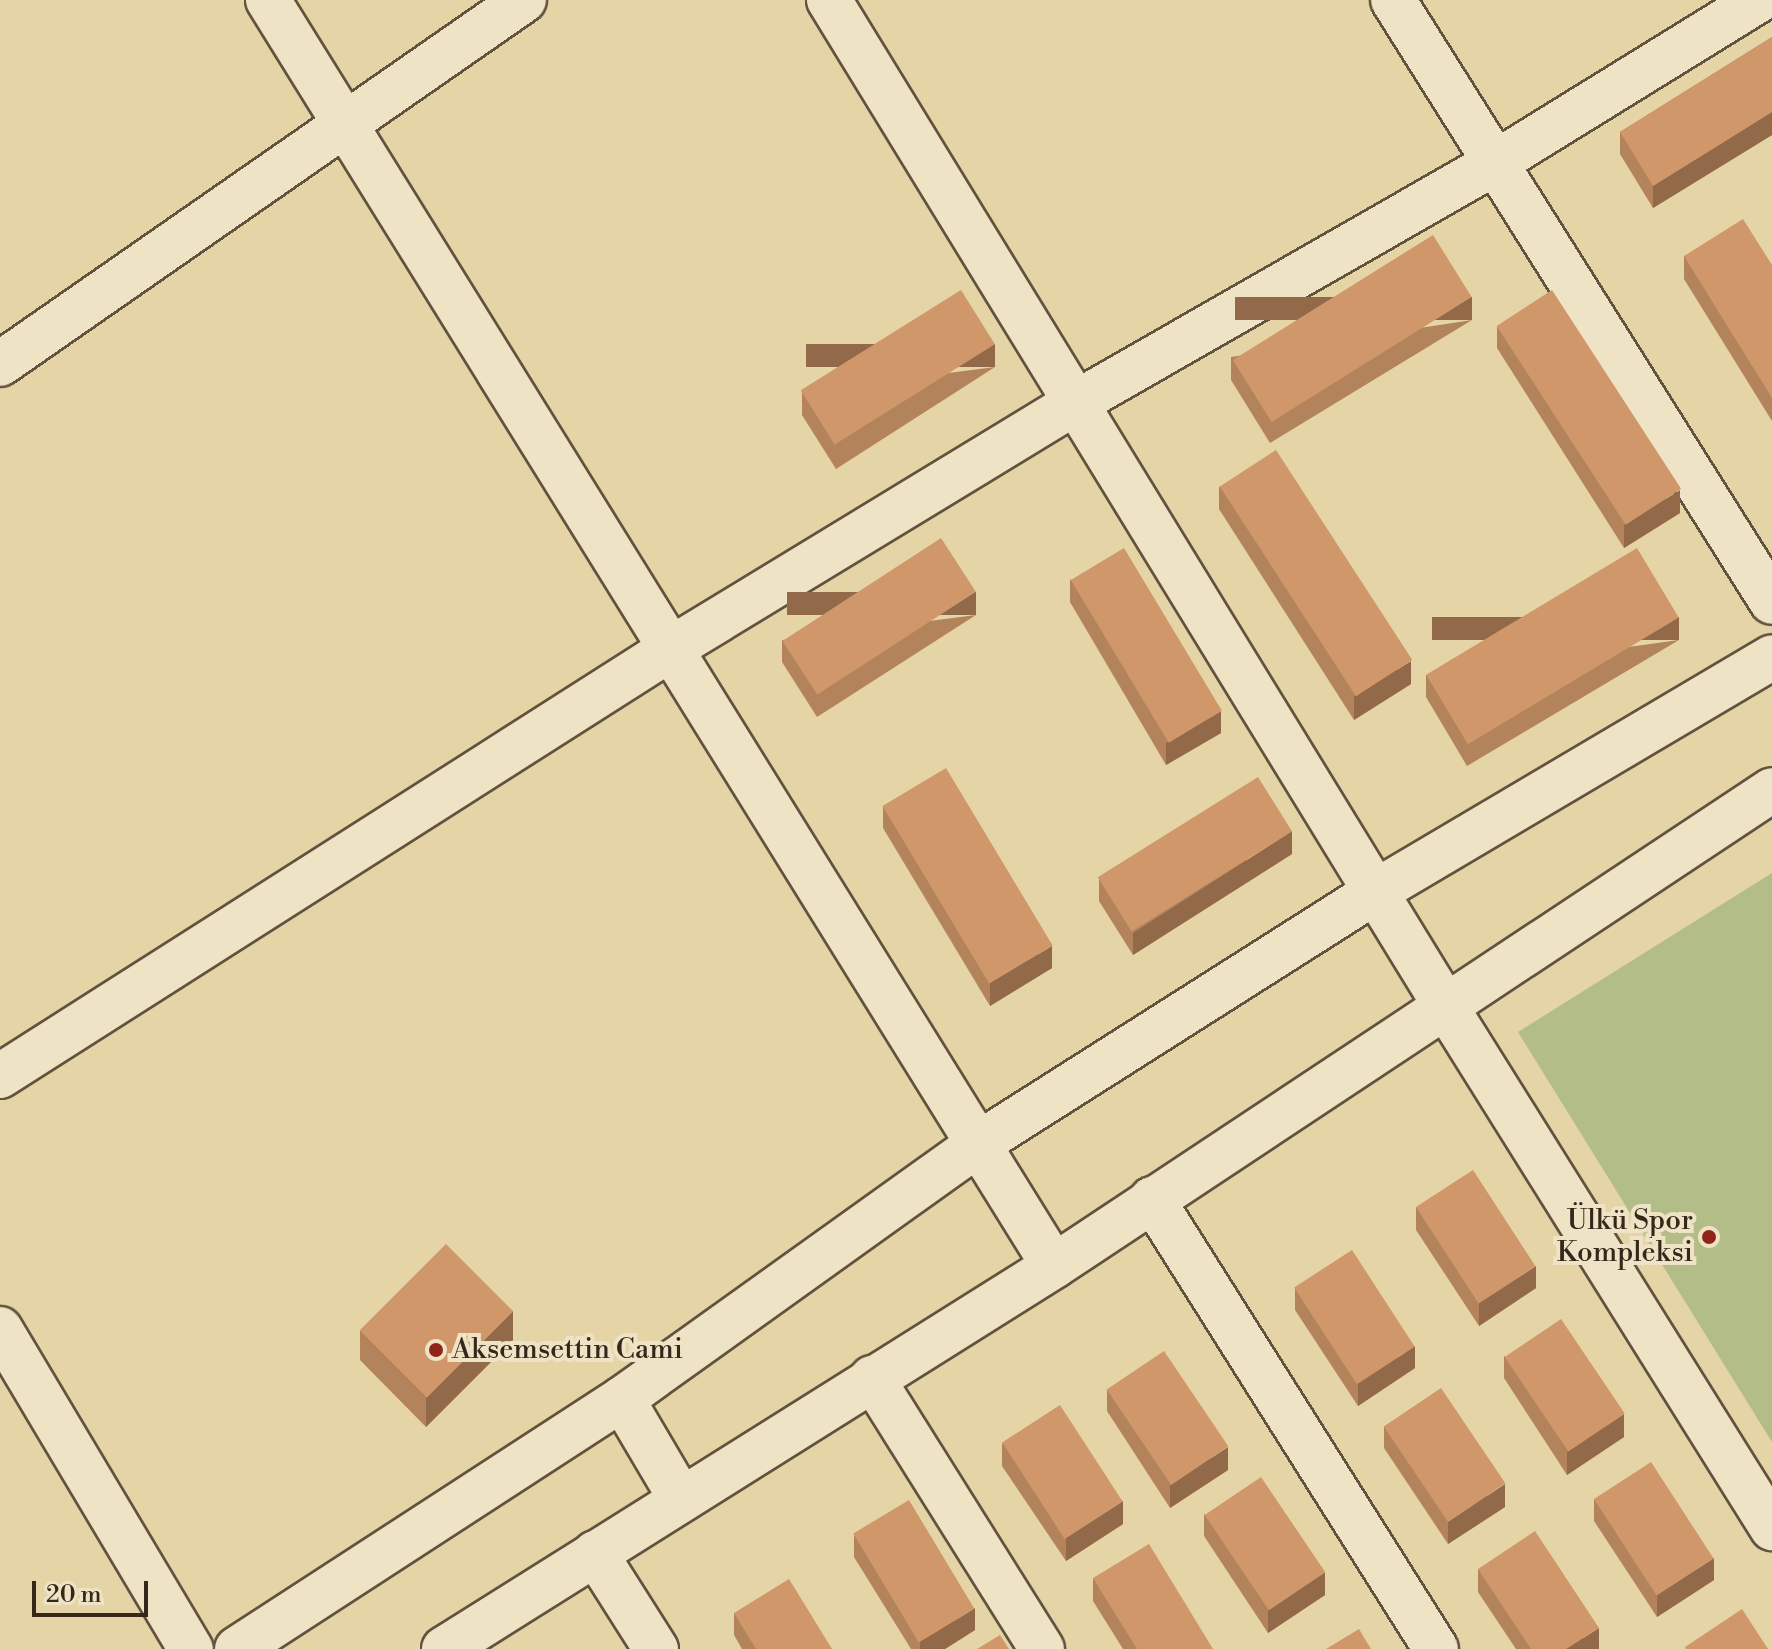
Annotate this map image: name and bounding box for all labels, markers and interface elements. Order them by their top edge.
place label: Ülkü Spor Kompleksi [1557,1204,1693,1270]
marker: Ülkü Spor Kompleksi [1700,1228,1718,1246]
place label: Aksemsettin Cami [452,1333,683,1367]
marker: Aksemsettin Cami [427,1341,445,1359]
scale bar [36,1565,152,1615]
text: 20 m [46,1580,102,1610]

